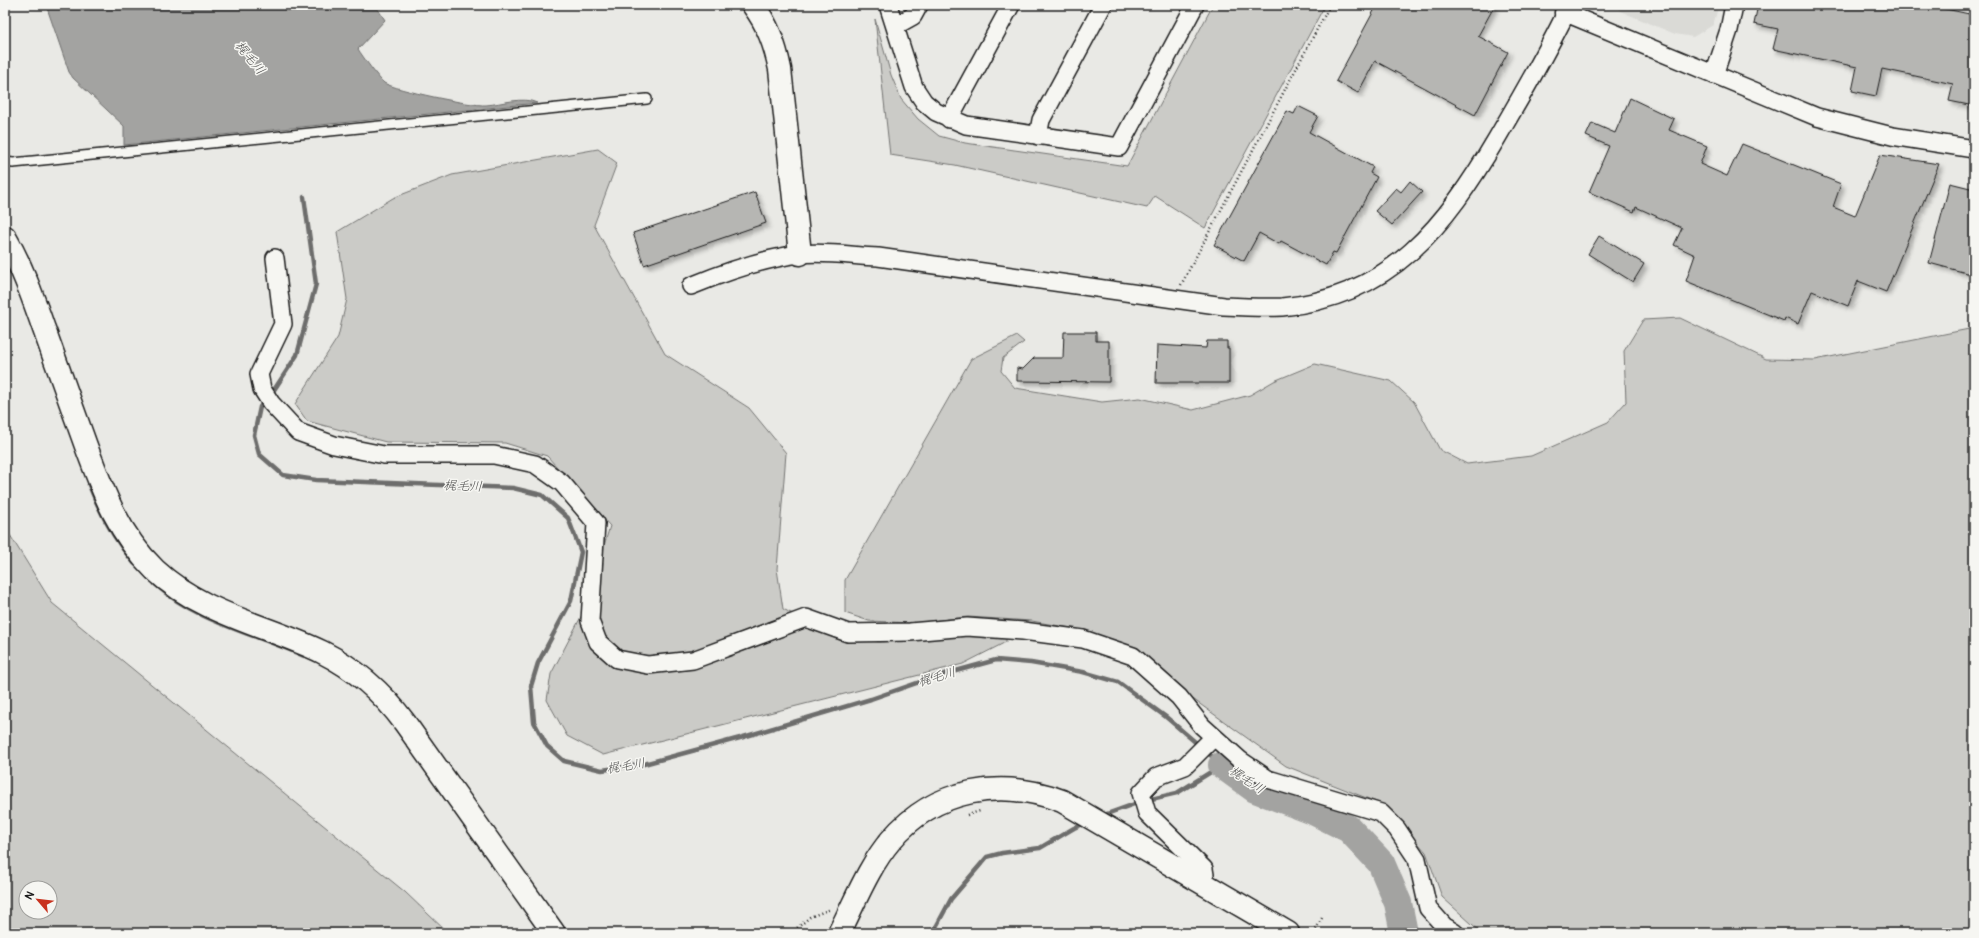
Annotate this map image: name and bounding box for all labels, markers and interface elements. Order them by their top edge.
water label: 梶毛川 [232,38,268,78]
water label: 梶毛川 [443,477,483,495]
water label: 梶毛川 [916,664,958,690]
water label: 梶毛川 [605,755,647,777]
water label: 梶毛川 [1226,762,1268,798]
north arrow [18,880,58,920]
text: N [22,889,37,902]

